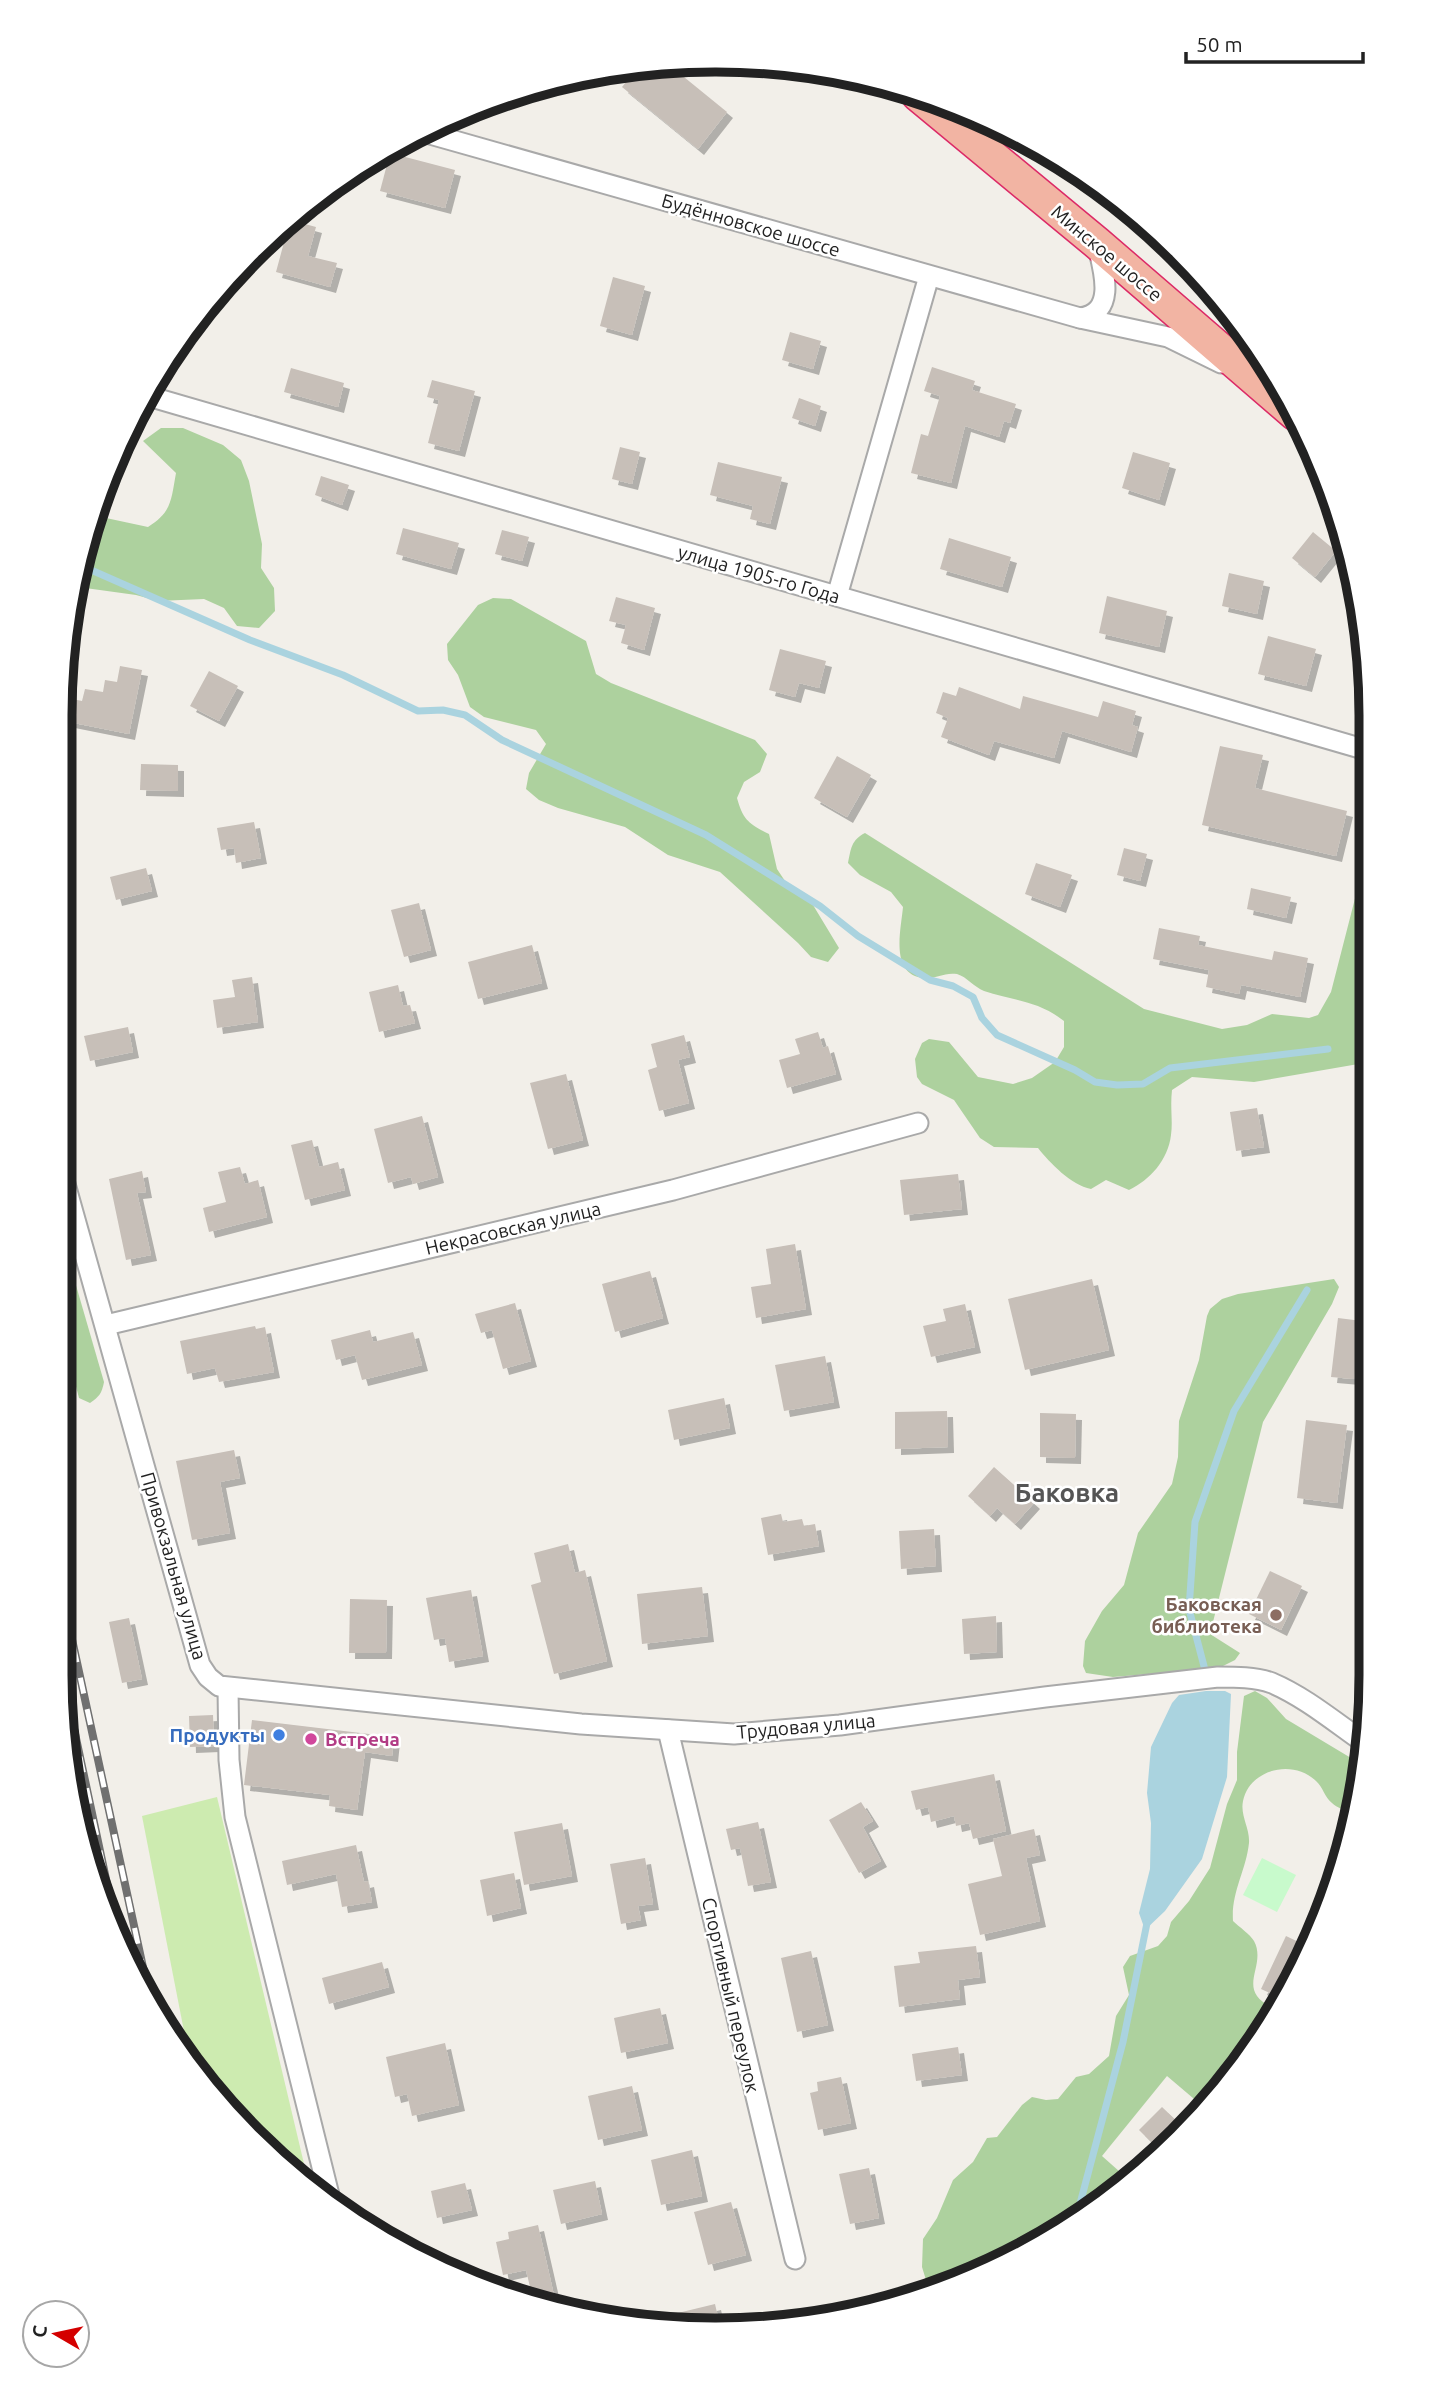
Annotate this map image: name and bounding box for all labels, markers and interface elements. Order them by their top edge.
scale bar [1186,21,1363,65]
text: 50 m [1196,32,1243,56]
street label: Будённовское шоссе [659,189,843,261]
street label: Минское шоссе [1047,200,1167,306]
street label: улица 1905-го Года [675,540,843,608]
street label: Некрасовская улица [423,1197,603,1259]
street label: Привокзальная улица [137,1470,211,1662]
district label: Баковка [1015,1478,1119,1507]
place label: Баковская библиотека [1151,1593,1262,1637]
marker: Баковская библиотека [1268,1607,1284,1623]
street label: Трудовая улица [736,1709,876,1743]
place label: Продукты [170,1724,265,1746]
marker: Продукты [271,1727,287,1743]
place label: Встреча [325,1728,400,1750]
marker: Встреча [303,1731,319,1747]
street label: Спортивный переулок [698,1895,764,2095]
north arrow [21,2299,91,2369]
text: С [27,2324,51,2339]

